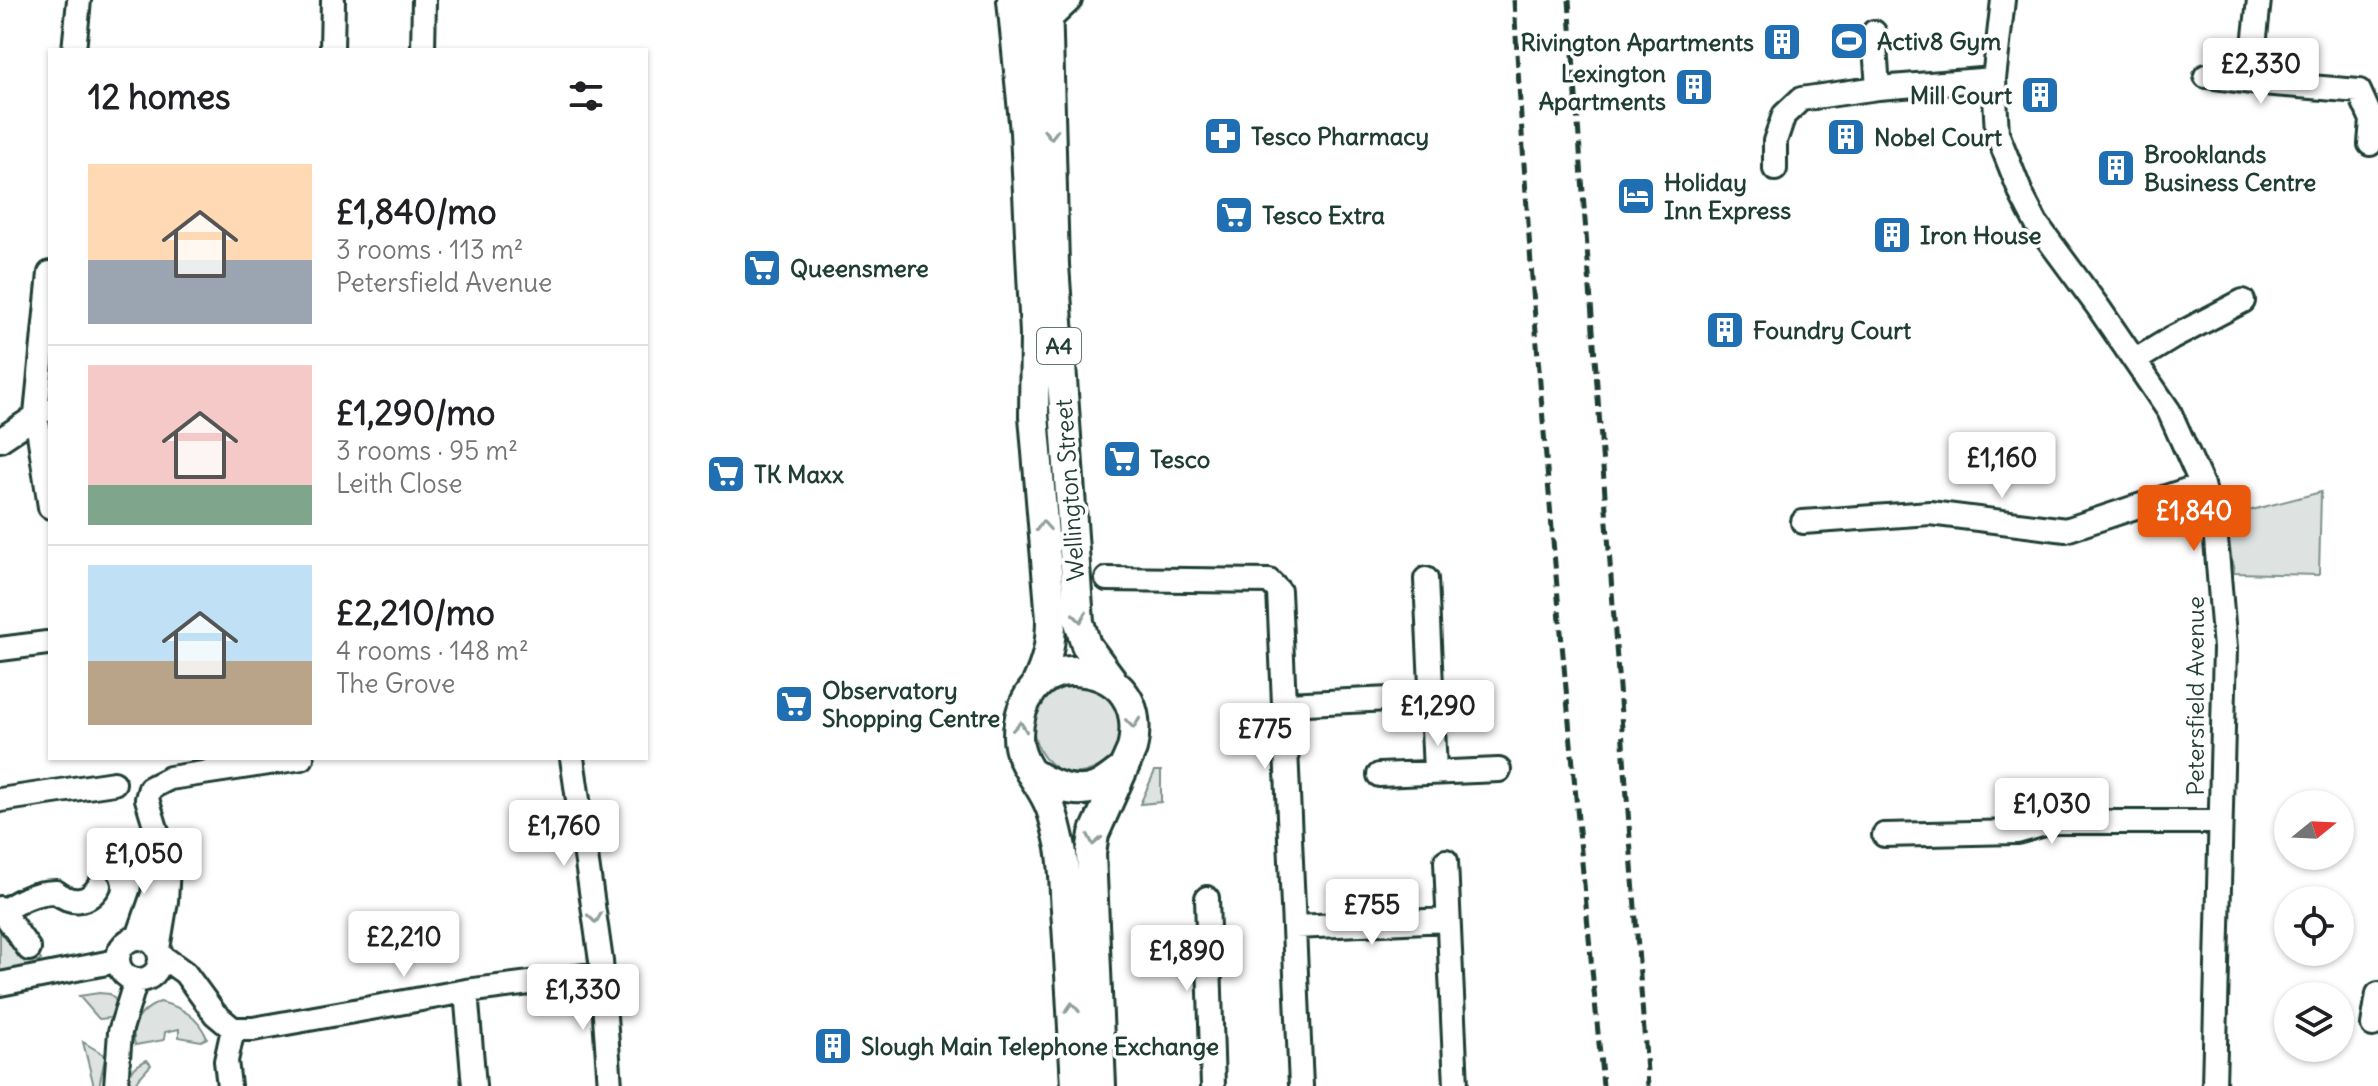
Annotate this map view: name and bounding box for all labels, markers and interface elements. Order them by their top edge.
sports icon: Activ8 Gym [1828,20,1870,62]
building icon: Rivington Apartments [1761,21,1803,63]
place label: Activ8 Gym [1877,26,2001,56]
place label: Rivington Apartments [1521,27,1754,57]
pin: £2,330 [2196,38,2326,106]
text: £2,330 [2221,47,2301,80]
place label: Lexington Apartments [1539,58,1666,116]
building icon: Lexington Apartments [1673,66,1715,108]
icon: filters [564,74,608,118]
building icon: Mill Court [2019,74,2061,116]
text: 12 homes [88,75,231,118]
place label: Mill Court [1910,80,2013,110]
pharmacy icon: Tesco Pharmacy [1202,115,1244,157]
building icon: Nobel Court [1825,116,1867,158]
place label: Tesco Pharmacy [1251,121,1429,151]
place label: Nobel Court [1874,122,2003,152]
one-way arrow [1042,128,1059,141]
place label: Brooklands Business Centre [2144,139,2316,197]
building icon: Brooklands Business Centre [2095,147,2137,189]
place label: Holiday Inn Express [1664,167,1791,225]
hotel icon: Holiday Inn Express [1615,175,1657,217]
text: £1,840/mo [336,190,497,233]
supermarket icon: Tesco Extra [1213,194,1255,236]
icon: home [152,196,248,292]
place label: Tesco Extra [1262,200,1385,230]
building icon: Iron House [1871,214,1913,256]
place label: Iron House [1920,220,2042,250]
text: 3 rooms · 113 m² [336,233,523,266]
supermarket icon: Queensmere [741,247,783,289]
place label: Queensmere [790,253,929,283]
text: Petersfield Avenue [336,266,552,299]
building icon: Foundry Court [1704,309,1746,351]
place label: Foundry Court [1753,315,1912,345]
road number: A4 [1037,328,1081,364]
text: £1,290/mo [336,391,495,434]
icon: home [152,397,248,493]
street label: Wellington Street [1048,398,1090,582]
pin: £1,160 [1937,432,2067,500]
text: 3 rooms · 95 m² [336,434,518,467]
supermarket icon: Tesco [1101,438,1143,480]
text: £1,160 [1967,441,2037,474]
place label: Tesco [1150,444,1210,474]
supermarket icon: TK Maxx [705,453,747,495]
place label: TK Maxx [754,459,844,489]
text: Leith Close [336,467,463,500]
pin: £1,840 [2129,485,2259,553]
text: £1,840 [2156,494,2232,527]
one-way arrow [1035,519,1052,532]
text: £2,210/mo [336,591,495,634]
street label: Petersfield Avenue [2180,596,2210,796]
icon: home [152,597,248,693]
one-way arrow [1071,610,1088,624]
text: 4 rooms · 148 m² [336,634,529,667]
text: The Grove [336,667,455,700]
place label: Observatory Shopping Centre [822,675,1000,733]
pin: £1,290 [1373,680,1503,748]
supermarket icon: Observatory Shopping Centre [773,683,815,725]
text: £1,290 [1400,689,1476,722]
pin: £775 [1218,703,1312,771]
text: £775 [1238,712,1292,745]
one-way arrow [1125,717,1142,730]
one-way arrow [1011,720,1028,733]
pin: £1,030 [1987,778,2117,846]
text: £1,030 [2013,787,2091,820]
north arrow [2274,790,2354,870]
map controls [2274,790,2354,1062]
pin: £1,760 [499,800,629,868]
text: £1,760 [527,809,601,842]
pin: £1,050 [79,828,209,896]
one-way arrow [1086,833,1103,846]
text: £1,050 [105,837,183,870]
pin: £755 [1325,879,1419,947]
button: locate [2274,886,2354,966]
text: £755 [1344,888,1400,921]
pin: £2,210 [339,911,469,979]
one-way arrow [586,912,603,925]
text: £2,210 [366,920,442,953]
pin: £1,890 [1122,925,1252,993]
text: £1,890 [1149,934,1225,967]
pin: £1,330 [518,964,648,1032]
text: £1,330 [545,973,621,1006]
button: layers [2274,982,2354,1062]
one-way arrow [1063,1001,1080,1014]
building icon: Slough Main Telephone Exchange [812,1025,854,1067]
place label: Slough Main Telephone Exchange [861,1031,1219,1061]

